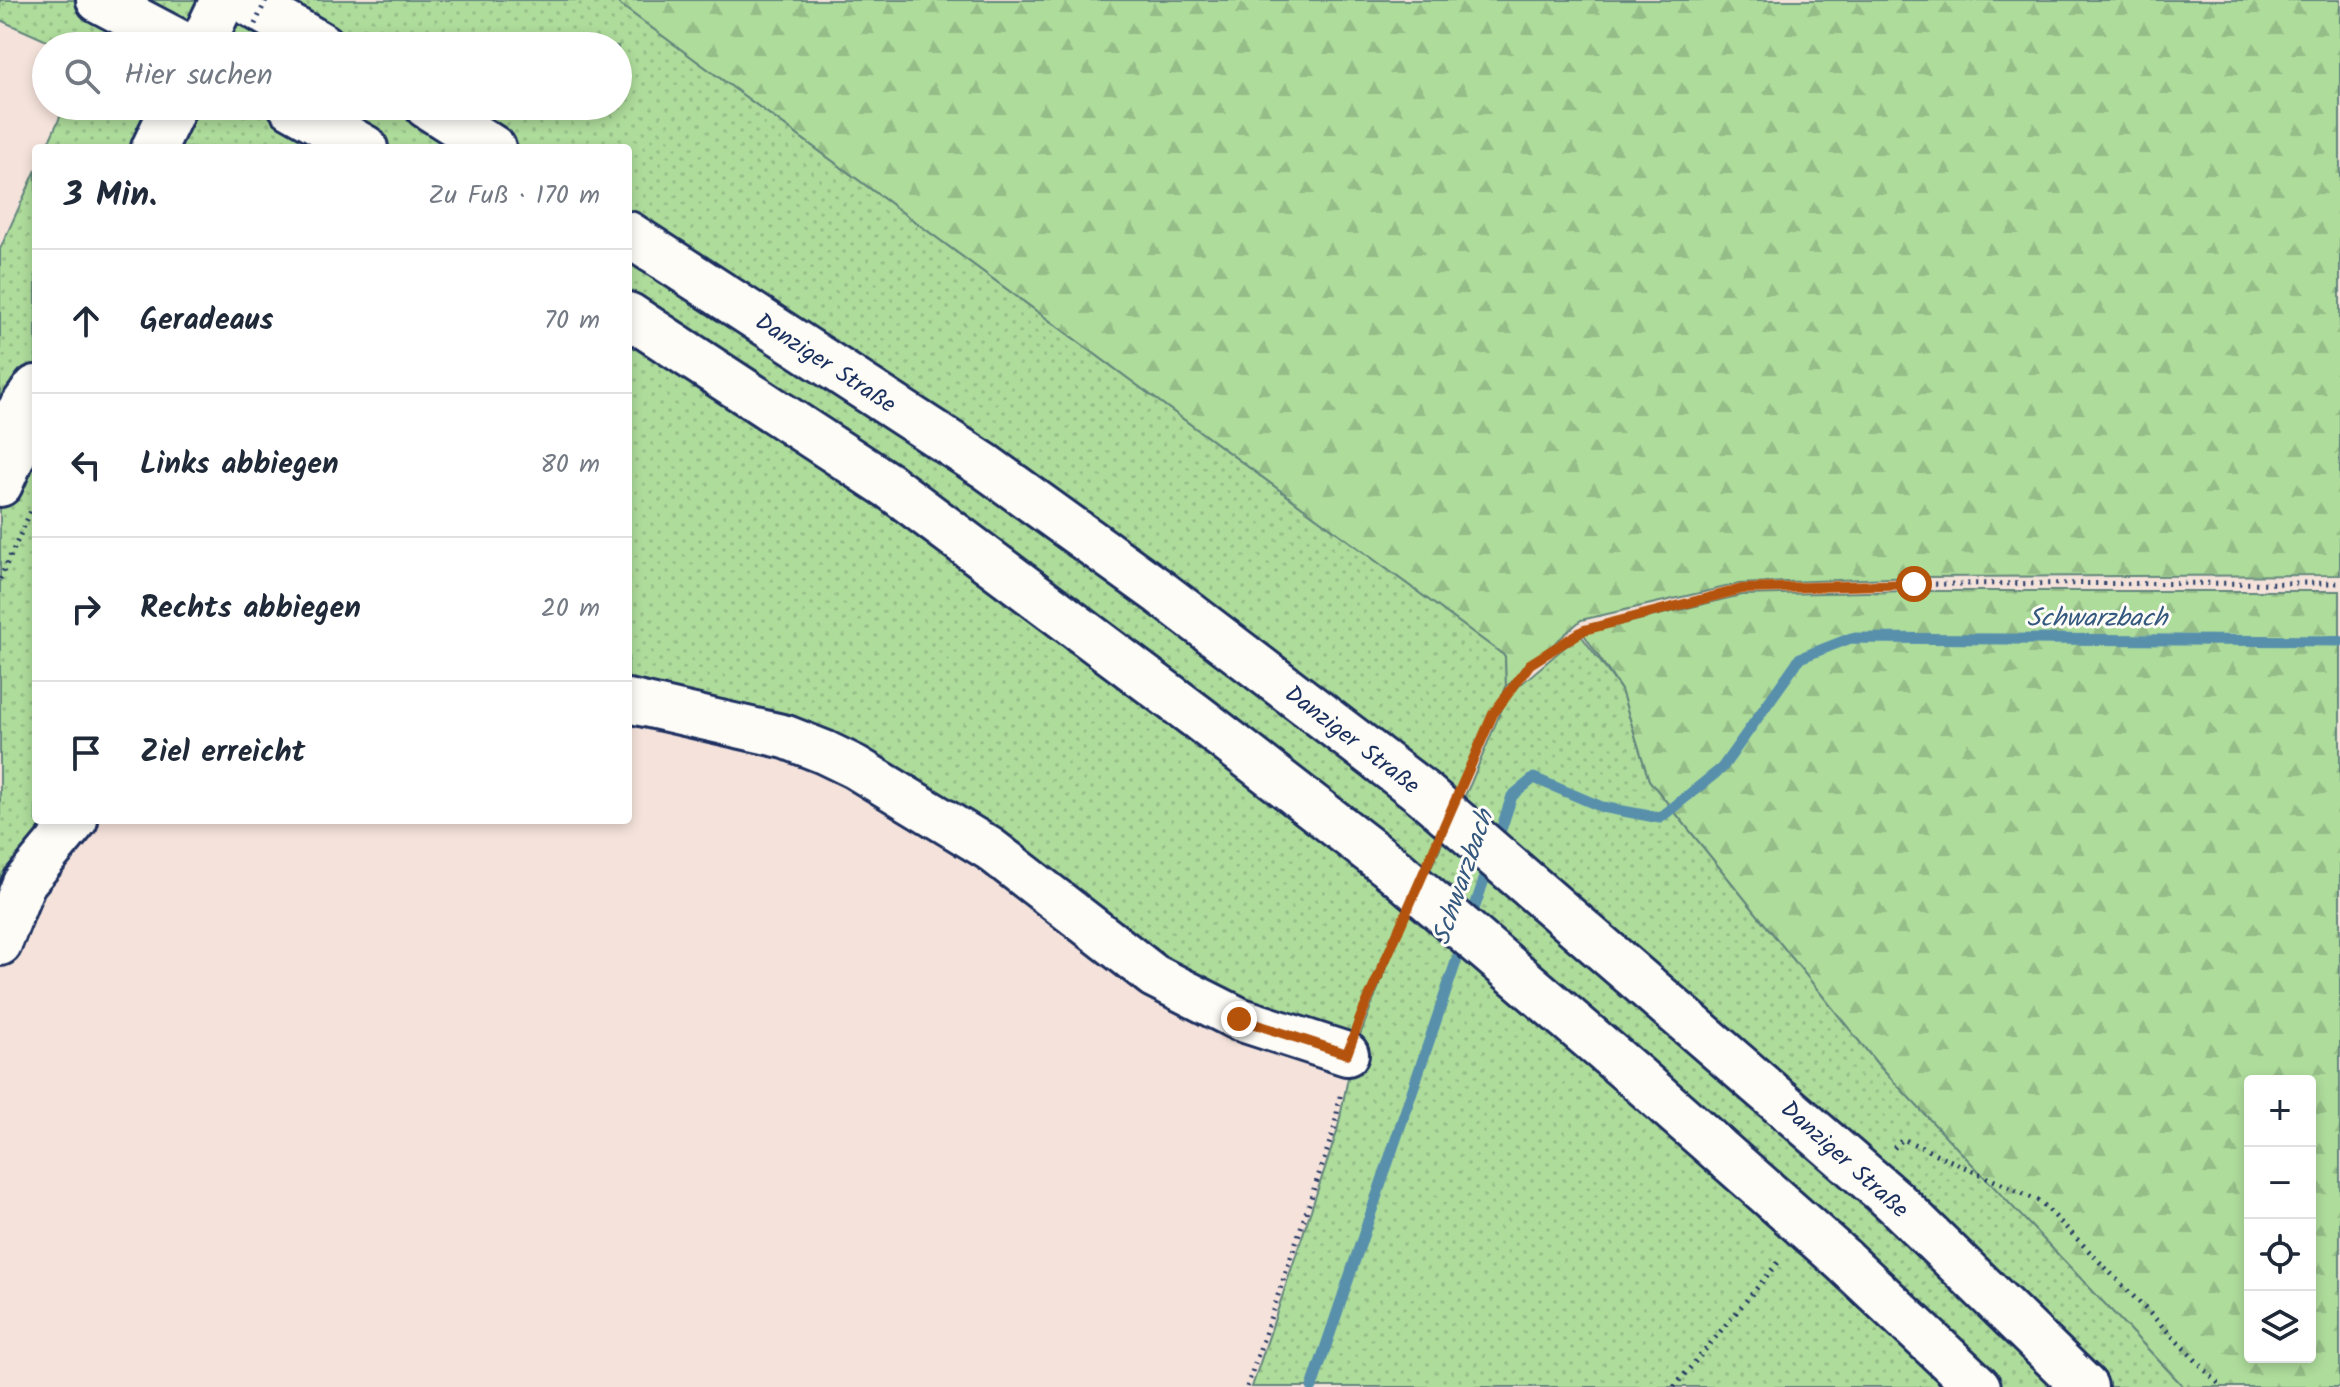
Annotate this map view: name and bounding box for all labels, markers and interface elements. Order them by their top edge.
search box [32,32,632,120]
text: Hier suchen [124,52,273,100]
icon: search [60,54,104,98]
text: 3 Min. [64,169,157,223]
text: Zu Fuß · 170 m [428,175,600,217]
text: Geradeaus [140,297,273,345]
icon: ahead [64,299,108,343]
text: 70 m [544,300,600,342]
street label: Danziger Straße [747,303,904,424]
text: Links abbiegen [140,441,339,489]
icon: left [64,443,108,487]
text: 80 m [540,444,600,486]
route start [1896,566,1932,602]
text: Rechts abbiegen [140,585,361,633]
icon: right [64,587,108,631]
text: 20 m [541,588,600,630]
water label: Schwarzbach [2027,598,2169,640]
street label: Danziger Straße [1276,676,1428,805]
text: Ziel erreicht [140,729,305,777]
icon: arrive [64,731,108,775]
water label: Schwarzbach [1421,802,1507,951]
route end [1221,1001,1257,1037]
map controls [2244,1075,2316,1363]
button: + [2244,1075,2316,1147]
street label: Danziger Straße [1771,1092,1917,1229]
button: − [2244,1147,2316,1219]
button: locate [2244,1219,2316,1291]
button: layers [2244,1291,2316,1363]

